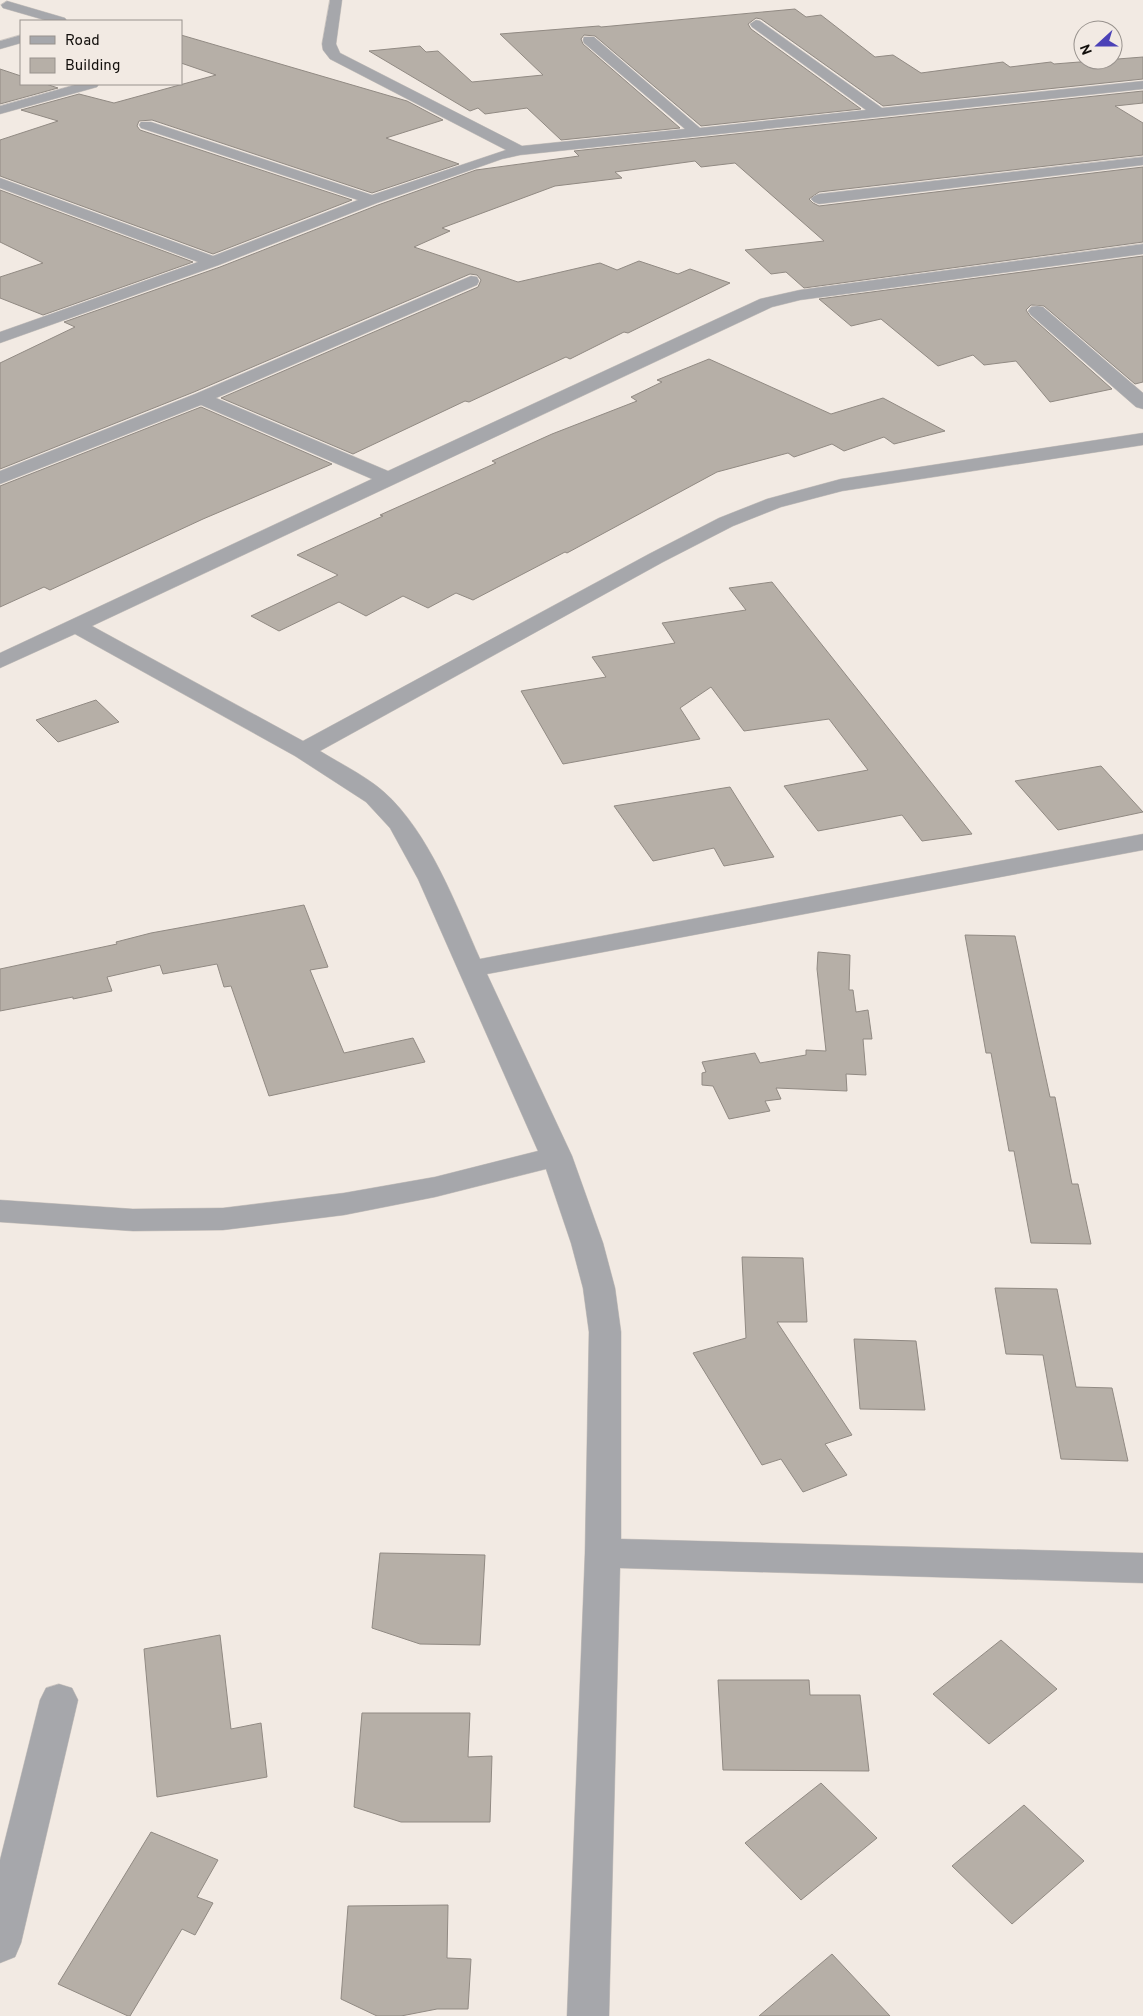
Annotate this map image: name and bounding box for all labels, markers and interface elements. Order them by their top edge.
legend [20,20,182,85]
north arrow [1073,20,1123,70]
text: Road [65,32,100,51]
text: N [1078,41,1097,57]
text: Building [65,57,120,76]

